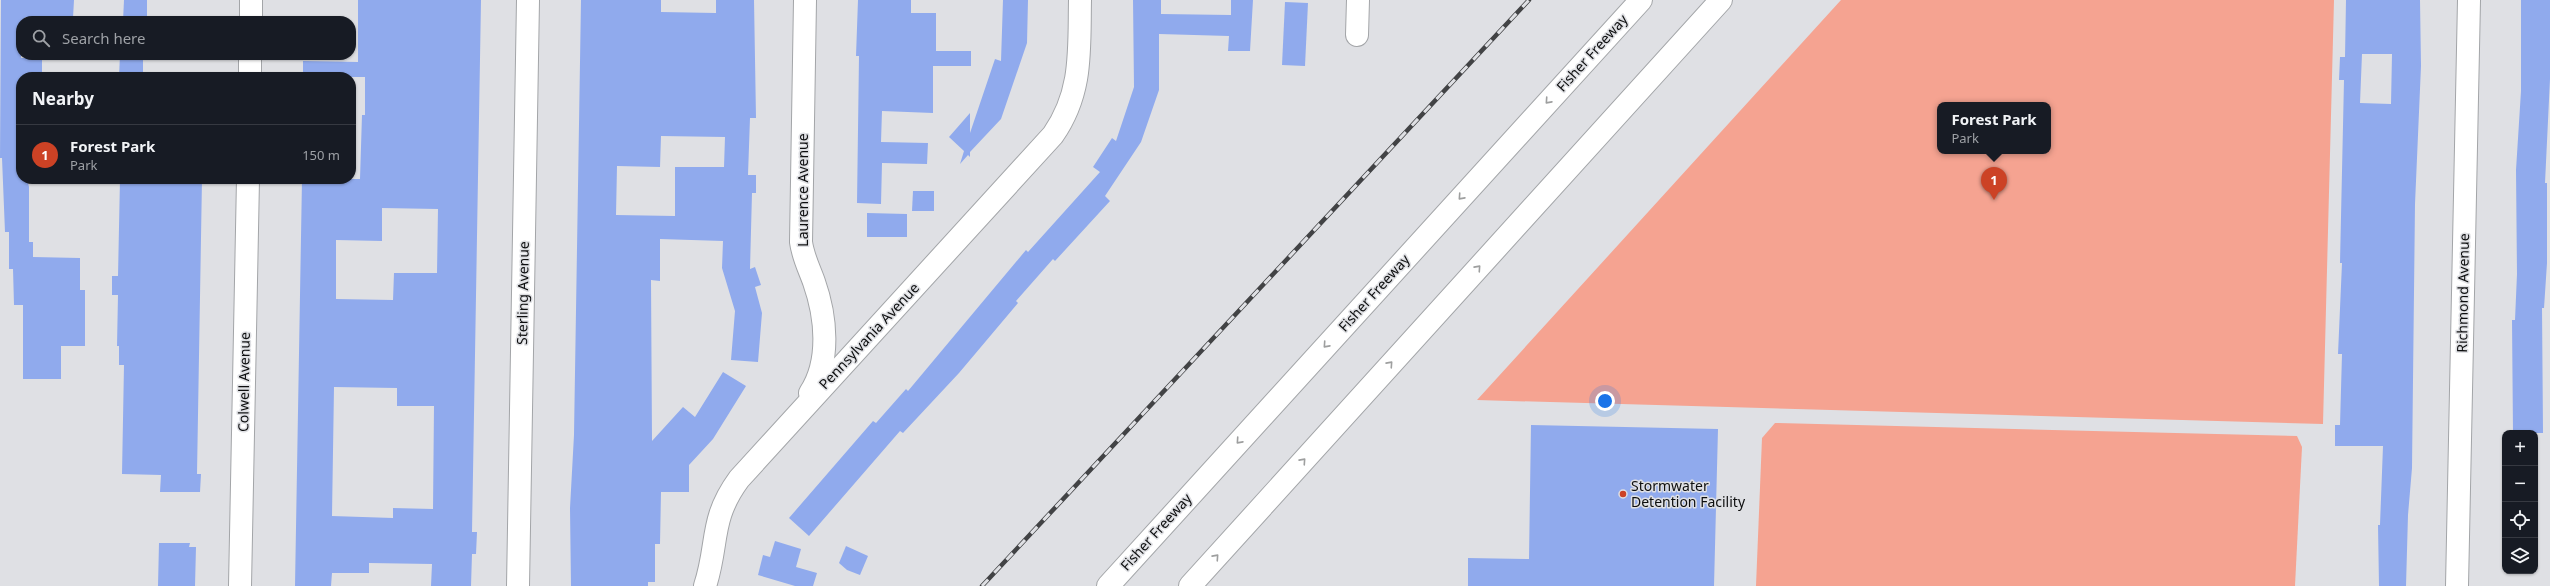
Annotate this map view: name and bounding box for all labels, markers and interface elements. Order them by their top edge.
street label: Fisher Freeway [1552,9,1632,95]
search box [16,16,356,60]
icon: search [30,27,52,49]
text: Search here [62,28,145,48]
text: Nearby [32,87,94,110]
one-way arrow [1546,96,1553,104]
popup [1937,102,2051,154]
text: Forest Park [1951,109,2037,129]
text: Park [1951,129,1979,147]
street label: Laurence Avenue [793,133,812,247]
text: Forest Park [70,136,155,156]
text: 1 [41,146,49,164]
text: 150 m [302,146,340,164]
text: Park [70,156,97,174]
pin: 1 [1981,167,2007,200]
one-way arrow [1458,192,1466,200]
street label: Richmond Avenue [2452,233,2473,353]
street label: Sterling Avenue [512,241,533,345]
street label: Fisher Freeway [1334,249,1414,335]
one-way arrow [1473,265,1480,273]
street label: Pennsylvania Avenue [814,278,923,393]
street label: Colwell Avenue [233,332,254,432]
one-way arrow [1323,340,1331,348]
one-way arrow [1386,362,1393,369]
your location [1595,391,1615,411]
map controls [2502,430,2538,574]
button: + [2502,430,2538,466]
one-way arrow [1236,436,1243,444]
one-way arrow [1298,458,1306,466]
button: − [2502,466,2538,502]
place label: Stormwater Detention Facility [1631,476,1746,511]
street label: Fisher Freeway [1116,488,1196,574]
marker: Stormwater Detention Facility [1618,489,1628,499]
button: locate [2502,502,2538,538]
button: layers [2502,538,2538,574]
one-way arrow [1211,554,1218,562]

